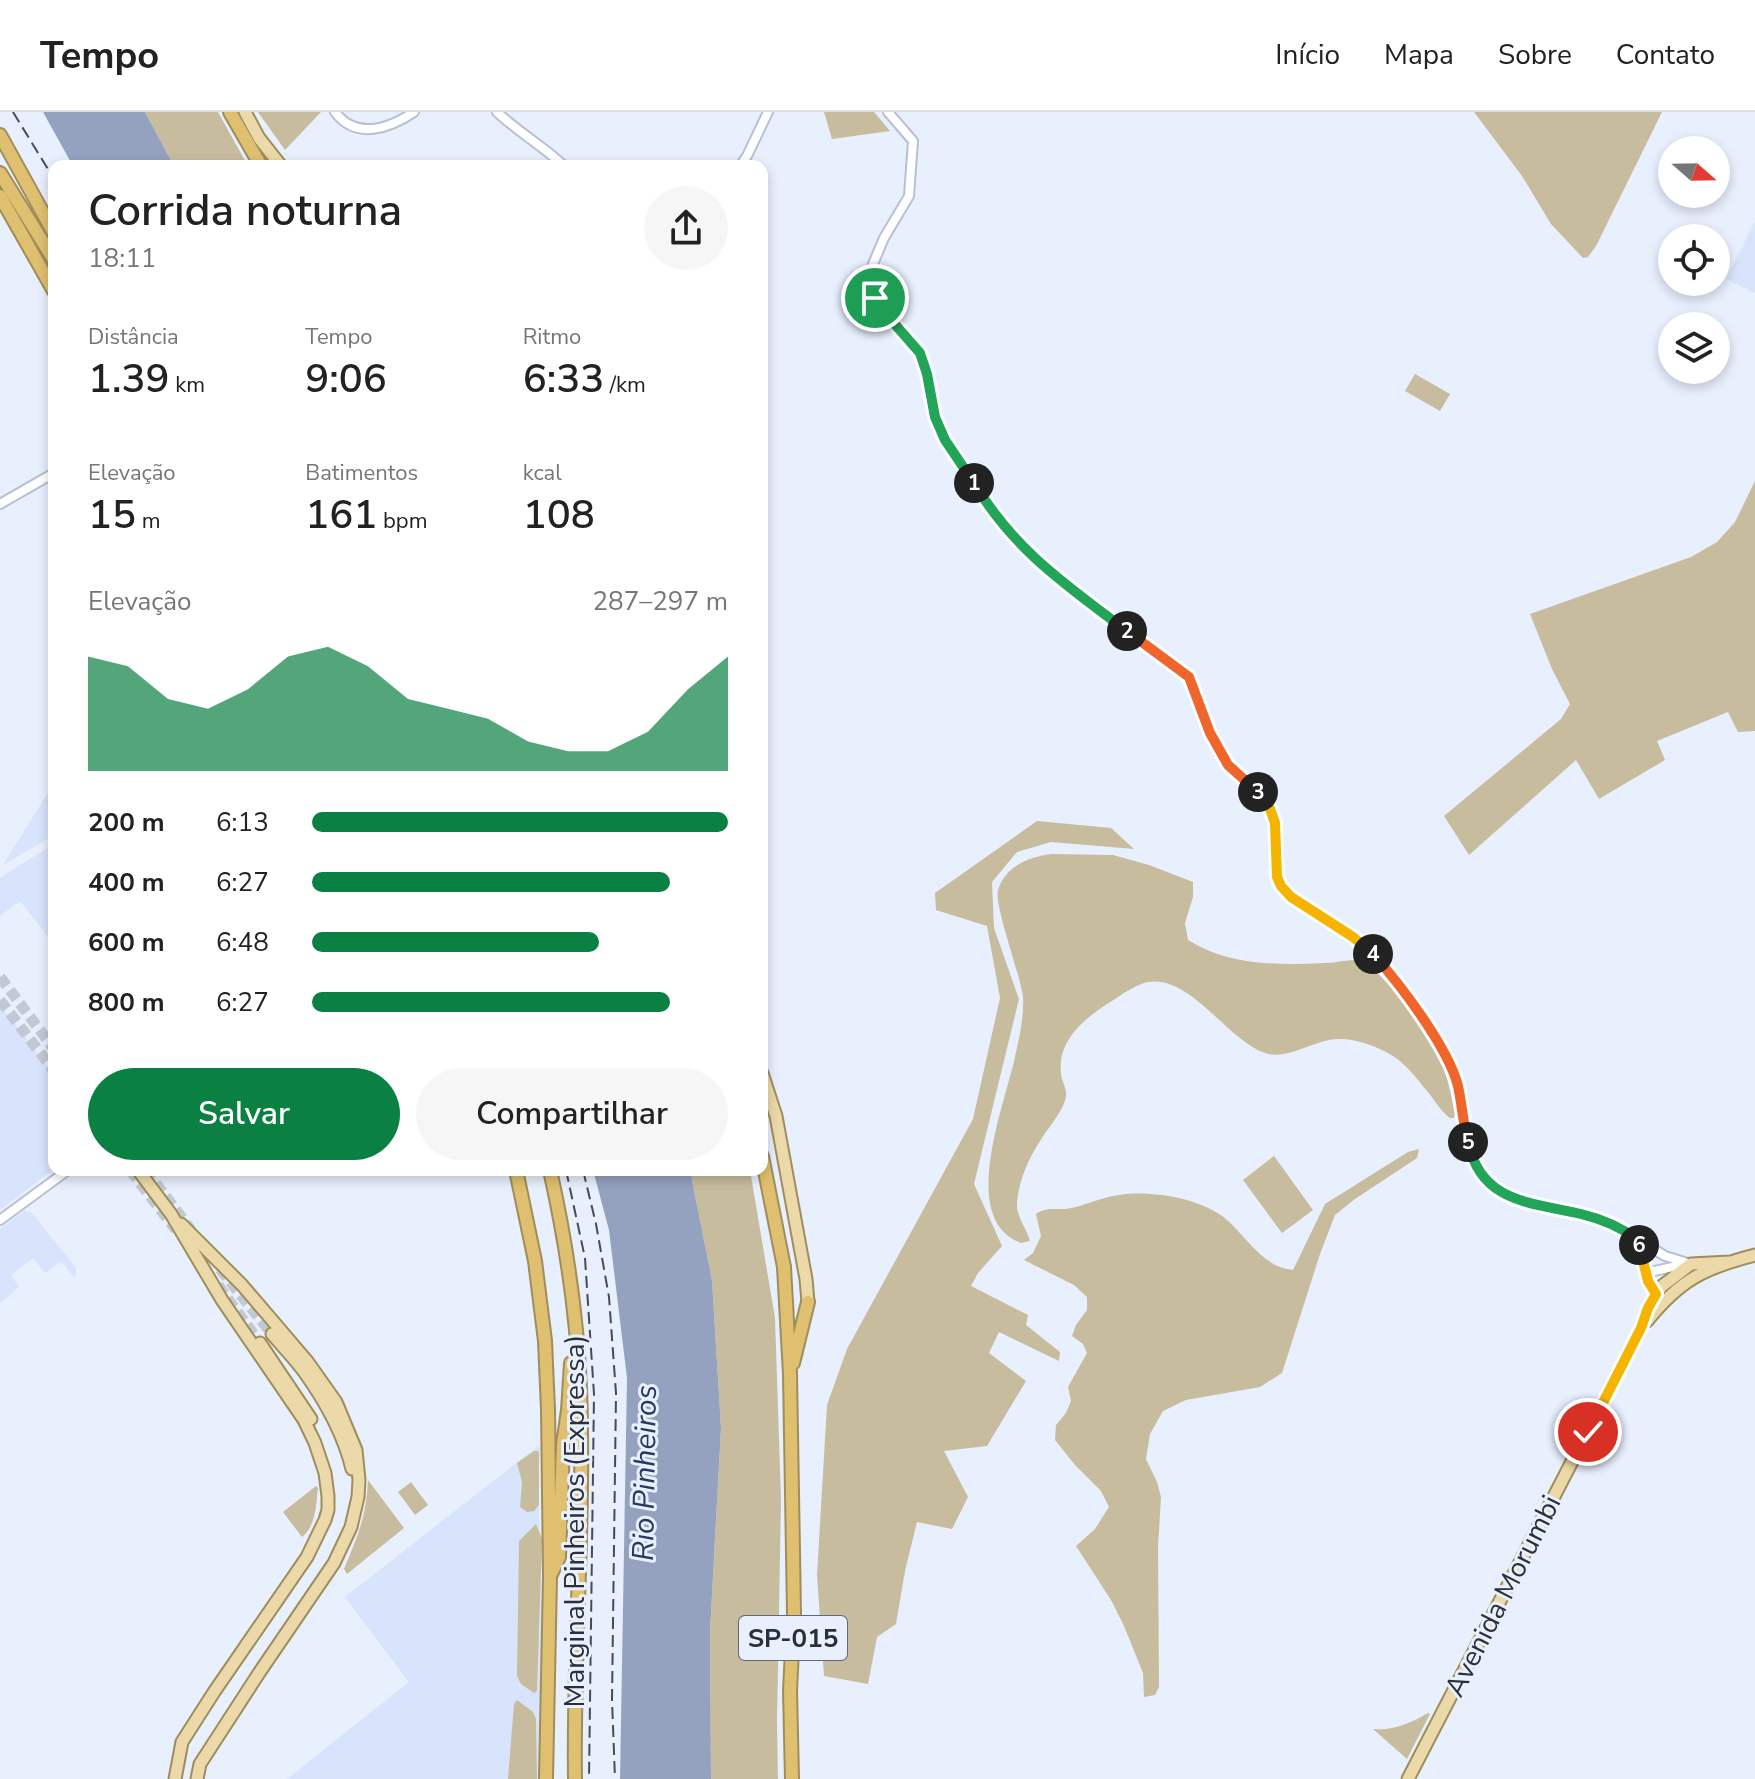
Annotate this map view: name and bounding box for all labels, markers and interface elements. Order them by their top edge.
text: Tempo [40,30,159,81]
text: Início [1275,36,1340,74]
text: Mapa [1384,36,1454,74]
text: Sobre [1498,36,1572,74]
text: Contato [1616,36,1715,74]
north arrow [1658,136,1730,208]
map controls [1658,136,1730,384]
text: Corrida noturna [88,181,402,241]
button: share [644,186,728,270]
button: locate [1658,224,1730,296]
text: 18:11 [88,241,156,276]
pin [841,264,909,332]
icon: arrive [853,276,897,320]
button: layers [1658,312,1730,384]
text: Distância [88,322,179,352]
text: Tempo [305,322,373,352]
text: Ritmo [523,322,581,352]
text: 1.39 [88,352,169,406]
text: 9:06 [305,352,387,406]
text: 6:33 [523,352,604,406]
text: km [169,370,205,400]
text: /km [604,370,646,400]
text: Elevação [88,458,176,488]
text: Batimentos [305,458,418,488]
text: kcal [523,458,562,488]
pin: 1 [954,463,994,503]
text: 1 [967,468,981,498]
text: 15 [88,488,136,542]
text: 161 [305,488,377,542]
text: 108 [523,488,595,542]
text: m [136,506,161,536]
text: bpm [377,506,427,536]
text: Elevação [88,584,191,619]
text: 287–297 m [592,584,728,619]
pin: 2 [1107,611,1147,651]
text: 2 [1120,616,1134,646]
pin: 3 [1238,772,1278,812]
text: 3 [1251,777,1265,807]
text: 200 m [88,805,165,840]
text: 6:13 [216,805,269,840]
text: 400 m [88,865,165,900]
text: 6:27 [216,865,269,900]
text: 600 m [88,925,165,960]
text: 6:48 [216,925,269,960]
pin: 4 [1353,934,1393,974]
text: 4 [1366,939,1380,969]
text: 800 m [88,985,165,1020]
text: 6:27 [216,985,269,1020]
button: Salvar [88,1068,400,1160]
button: Compartilhar [416,1068,728,1160]
pin: 5 [1448,1122,1488,1162]
text: 5 [1461,1127,1475,1157]
pin: 6 [1619,1225,1659,1265]
text: 6 [1632,1230,1646,1260]
street label: Marginal Pinheiros (Expressa) [556,1335,594,1707]
water label: Rio Pinheiros [623,1385,667,1561]
pin [1554,1398,1622,1466]
icon: check [1566,1410,1610,1454]
street label: Avenida Morumbi [1436,1489,1570,1703]
road number: SP-015 [739,1616,847,1660]

